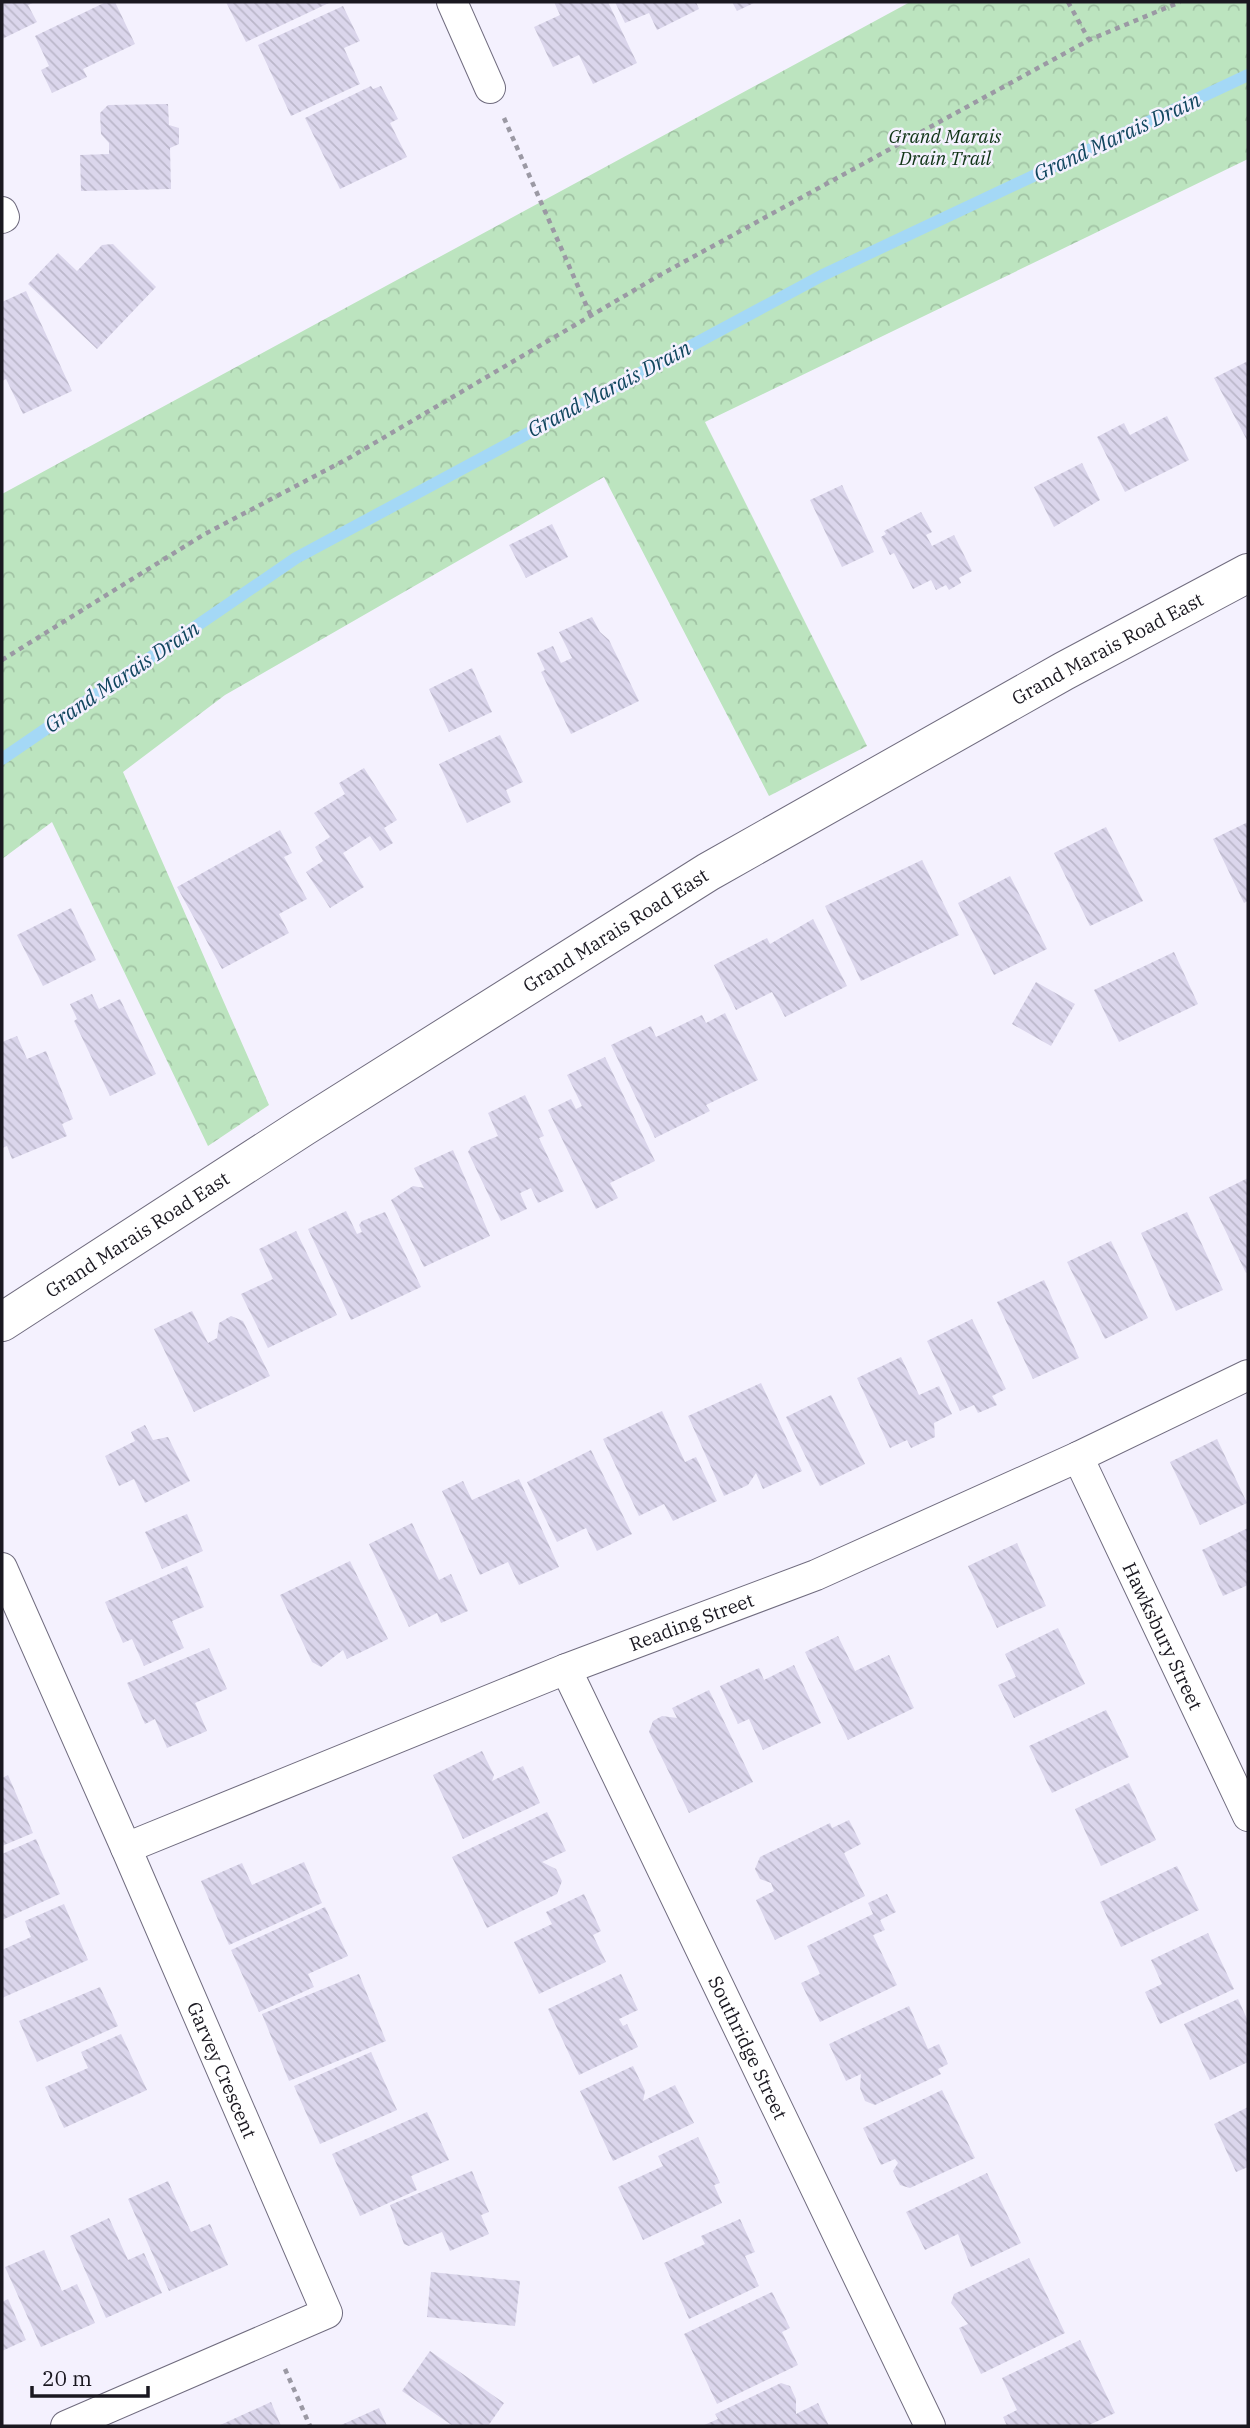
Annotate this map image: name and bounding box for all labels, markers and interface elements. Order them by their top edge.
water label: Grand Marais Drain [1028,85,1205,187]
park label: Grand Marais Drain Trail [889,124,1001,170]
water label: Grand Marais Drain [522,333,695,443]
street label: Grand Marais Road East [1007,587,1208,710]
water label: Grand Marais Drain [38,614,205,739]
street label: Grand Marais Road East [519,863,713,997]
street label: Grand Marais Road East [41,1166,234,1303]
street label: Hawksbury Street [1118,1558,1208,1714]
street label: Reading Street [626,1587,757,1656]
street label: Southridge Street [703,1972,793,2123]
street label: Garvey Crescent [182,1998,262,2142]
scale bar [32,2354,147,2398]
text: 20 m [42,2364,92,2392]

